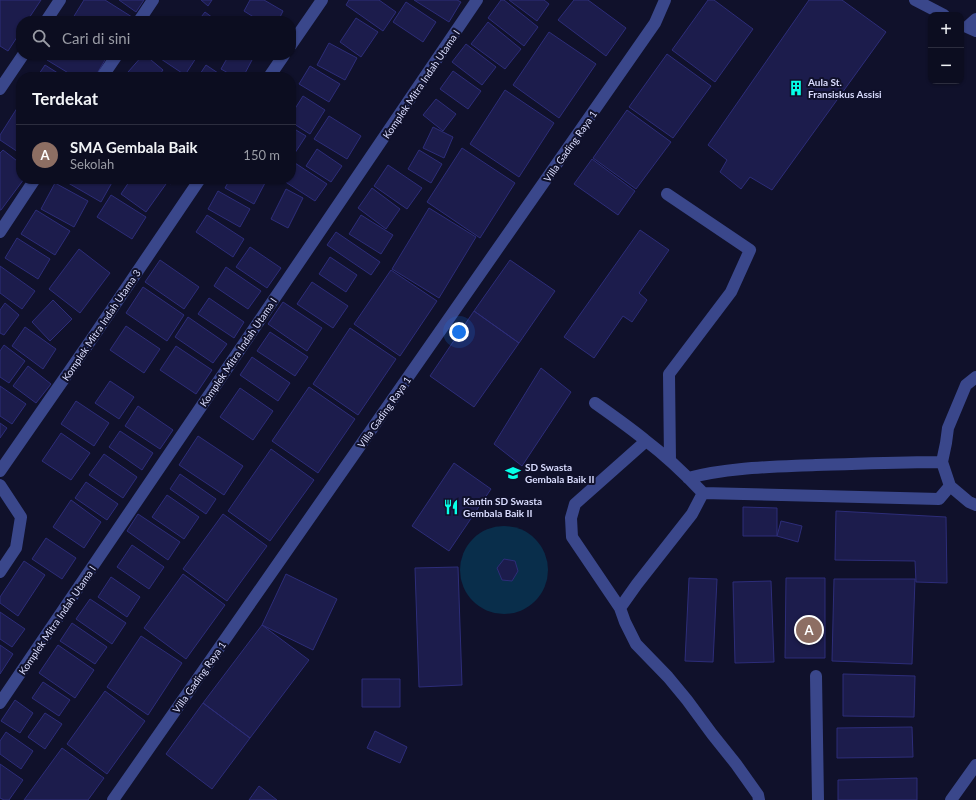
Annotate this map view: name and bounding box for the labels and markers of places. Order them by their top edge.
place label: Aula St. Fransiskus Assisi [807,76,882,100]
building icon: Aula St. Fransiskus Assisi [787,79,805,97]
place label: SD Swasta Gembala Baik II [525,461,595,485]
school or university icon: SD Swasta Gembala Baik II [504,464,522,482]
place label: Kantin SD Swasta Gembala Baik II [463,495,542,519]
restaurant icon: Kantin SD Swasta Gembala Baik II [442,498,460,516]
pin: A [796,615,822,645]

